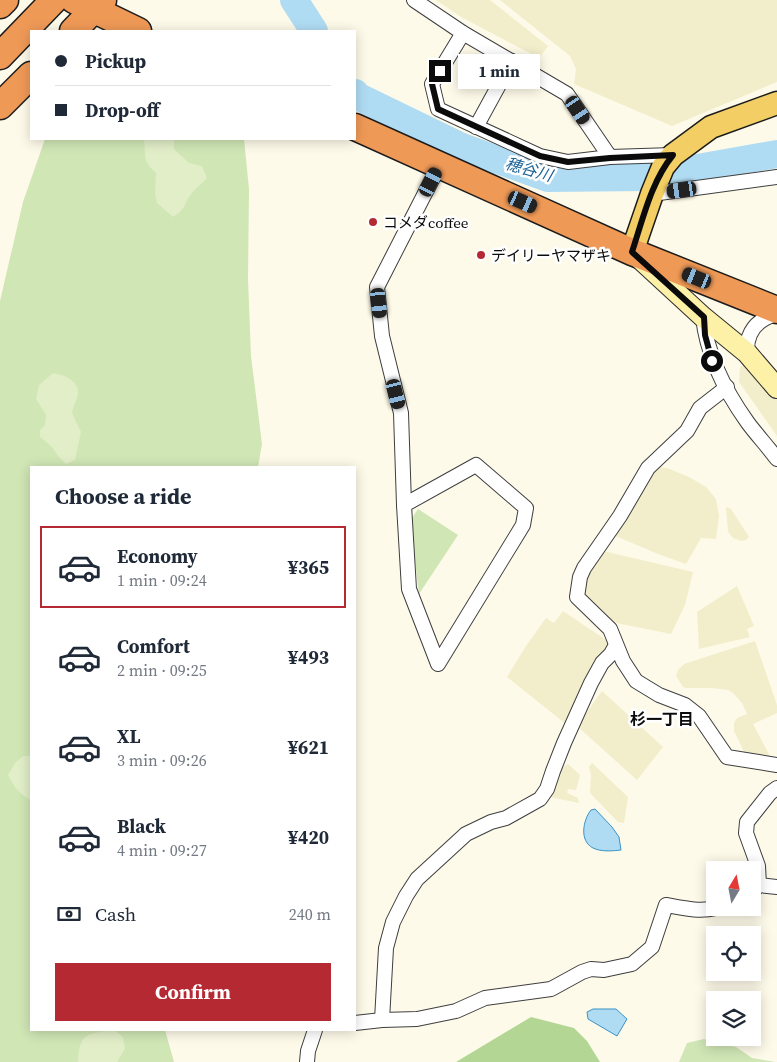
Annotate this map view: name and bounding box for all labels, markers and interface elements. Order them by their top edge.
text: Pickup [85,48,146,74]
callout: 1 min [458,54,540,88]
route end [429,60,451,82]
text: 1 min [478,60,520,82]
car [563,93,592,127]
text: Drop-off [85,97,159,123]
water label: 穂谷川 [503,152,557,187]
car [417,165,444,199]
car [666,180,697,200]
car [506,189,539,215]
place label: コメダcoffee [383,212,469,233]
marker: コメダcoffee [367,216,379,228]
place label: デイリーヤマザキ [491,245,611,266]
marker: デイリーヤマザキ [475,249,487,261]
car [680,265,713,291]
car [369,287,388,319]
route start [701,350,723,372]
car [385,378,406,410]
text: Choose a ride [55,481,192,511]
text: Economy [117,543,198,569]
icon: car [57,545,102,590]
text: ¥365 [288,554,329,580]
text: 1 min · 09:24 [117,569,207,591]
text: Comfort [117,633,190,659]
icon: car [57,635,102,680]
text: ¥493 [288,644,329,670]
text: 2 min · 09:25 [117,659,207,681]
district label: 杉一丁目 [630,708,694,730]
text: XL [117,723,140,749]
icon: car [57,725,102,770]
text: ¥621 [288,734,329,760]
text: 3 min · 09:26 [117,749,207,771]
text: Black [117,813,166,839]
icon: car [57,815,102,860]
text: ¥420 [288,824,329,850]
text: 4 min · 09:27 [117,839,207,861]
north arrow [706,861,761,916]
map controls [706,861,761,1046]
icon: cash [55,900,83,928]
text: Cash [95,901,136,927]
text: 240 m [289,903,331,925]
button: locate [706,926,761,981]
button: Confirm [55,963,331,1021]
button: layers [706,991,761,1046]

